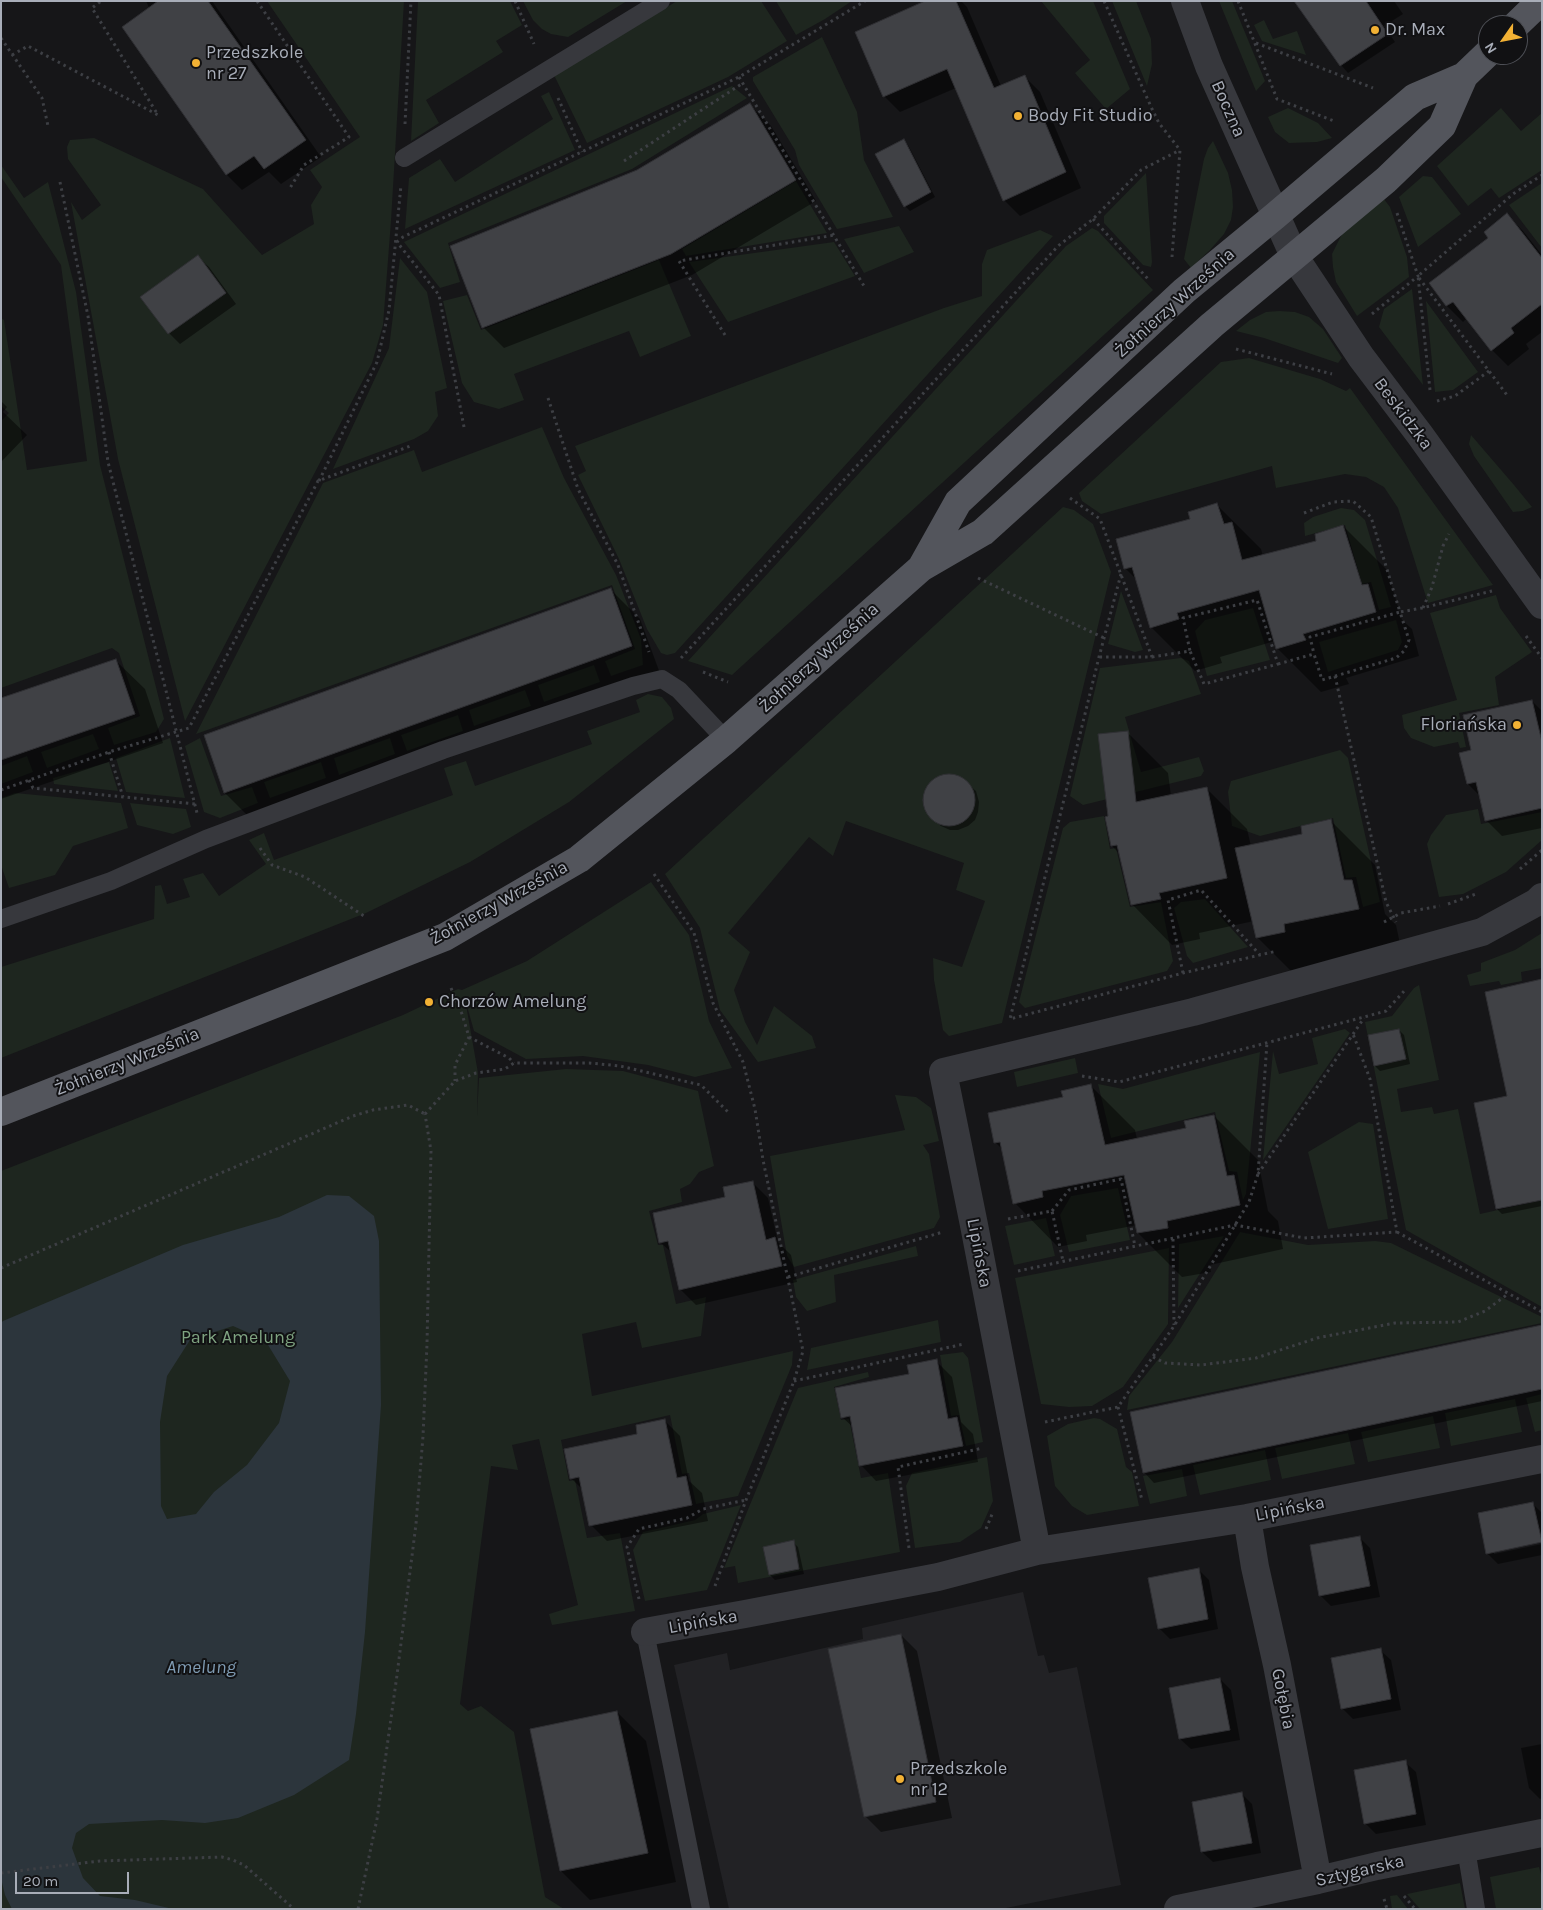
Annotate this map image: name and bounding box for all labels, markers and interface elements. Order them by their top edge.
north arrow [1478,15,1528,65]
place label: Dr. Max [1385,19,1445,41]
marker: Dr. Max [1369,24,1381,36]
text: N [1481,39,1501,57]
place label: Przedszkole nr 27 [206,42,303,84]
marker: Przedszkole nr 27 [190,57,202,69]
street label: Boczna [1206,77,1250,141]
place label: Body Fit Studio [1028,105,1153,127]
marker: Body Fit Studio [1012,110,1024,122]
street label: Żołnierzy Września [1111,243,1239,363]
street label: Beskidzka [1369,374,1437,454]
street label: Żołnierzy Września [755,598,883,718]
place label: Floriańska [1421,714,1507,736]
marker: Floriańska [1511,719,1523,731]
street label: Żołnierzy Września [426,856,572,950]
place label: Chorzów Amelung [439,991,586,1013]
marker: Chorzów Amelung [423,996,435,1008]
street label: Żołnierzy Września [52,1023,202,1101]
street label: Lipińska [962,1217,996,1289]
park label: Park Amelung [181,1327,295,1349]
street label: Lipińska [1254,1492,1326,1526]
street label: Lipińska [667,1605,739,1639]
water label: Amelung [166,1657,236,1679]
street label: Gołębia [1267,1667,1299,1731]
place label: Przedszkole nr 12 [910,1758,1007,1800]
marker: Przedszkole nr 12 [894,1773,906,1785]
street label: Sztygarska [1313,1850,1407,1892]
scale bar [18,1862,131,1894]
text: 20 m [23,1872,58,1890]

